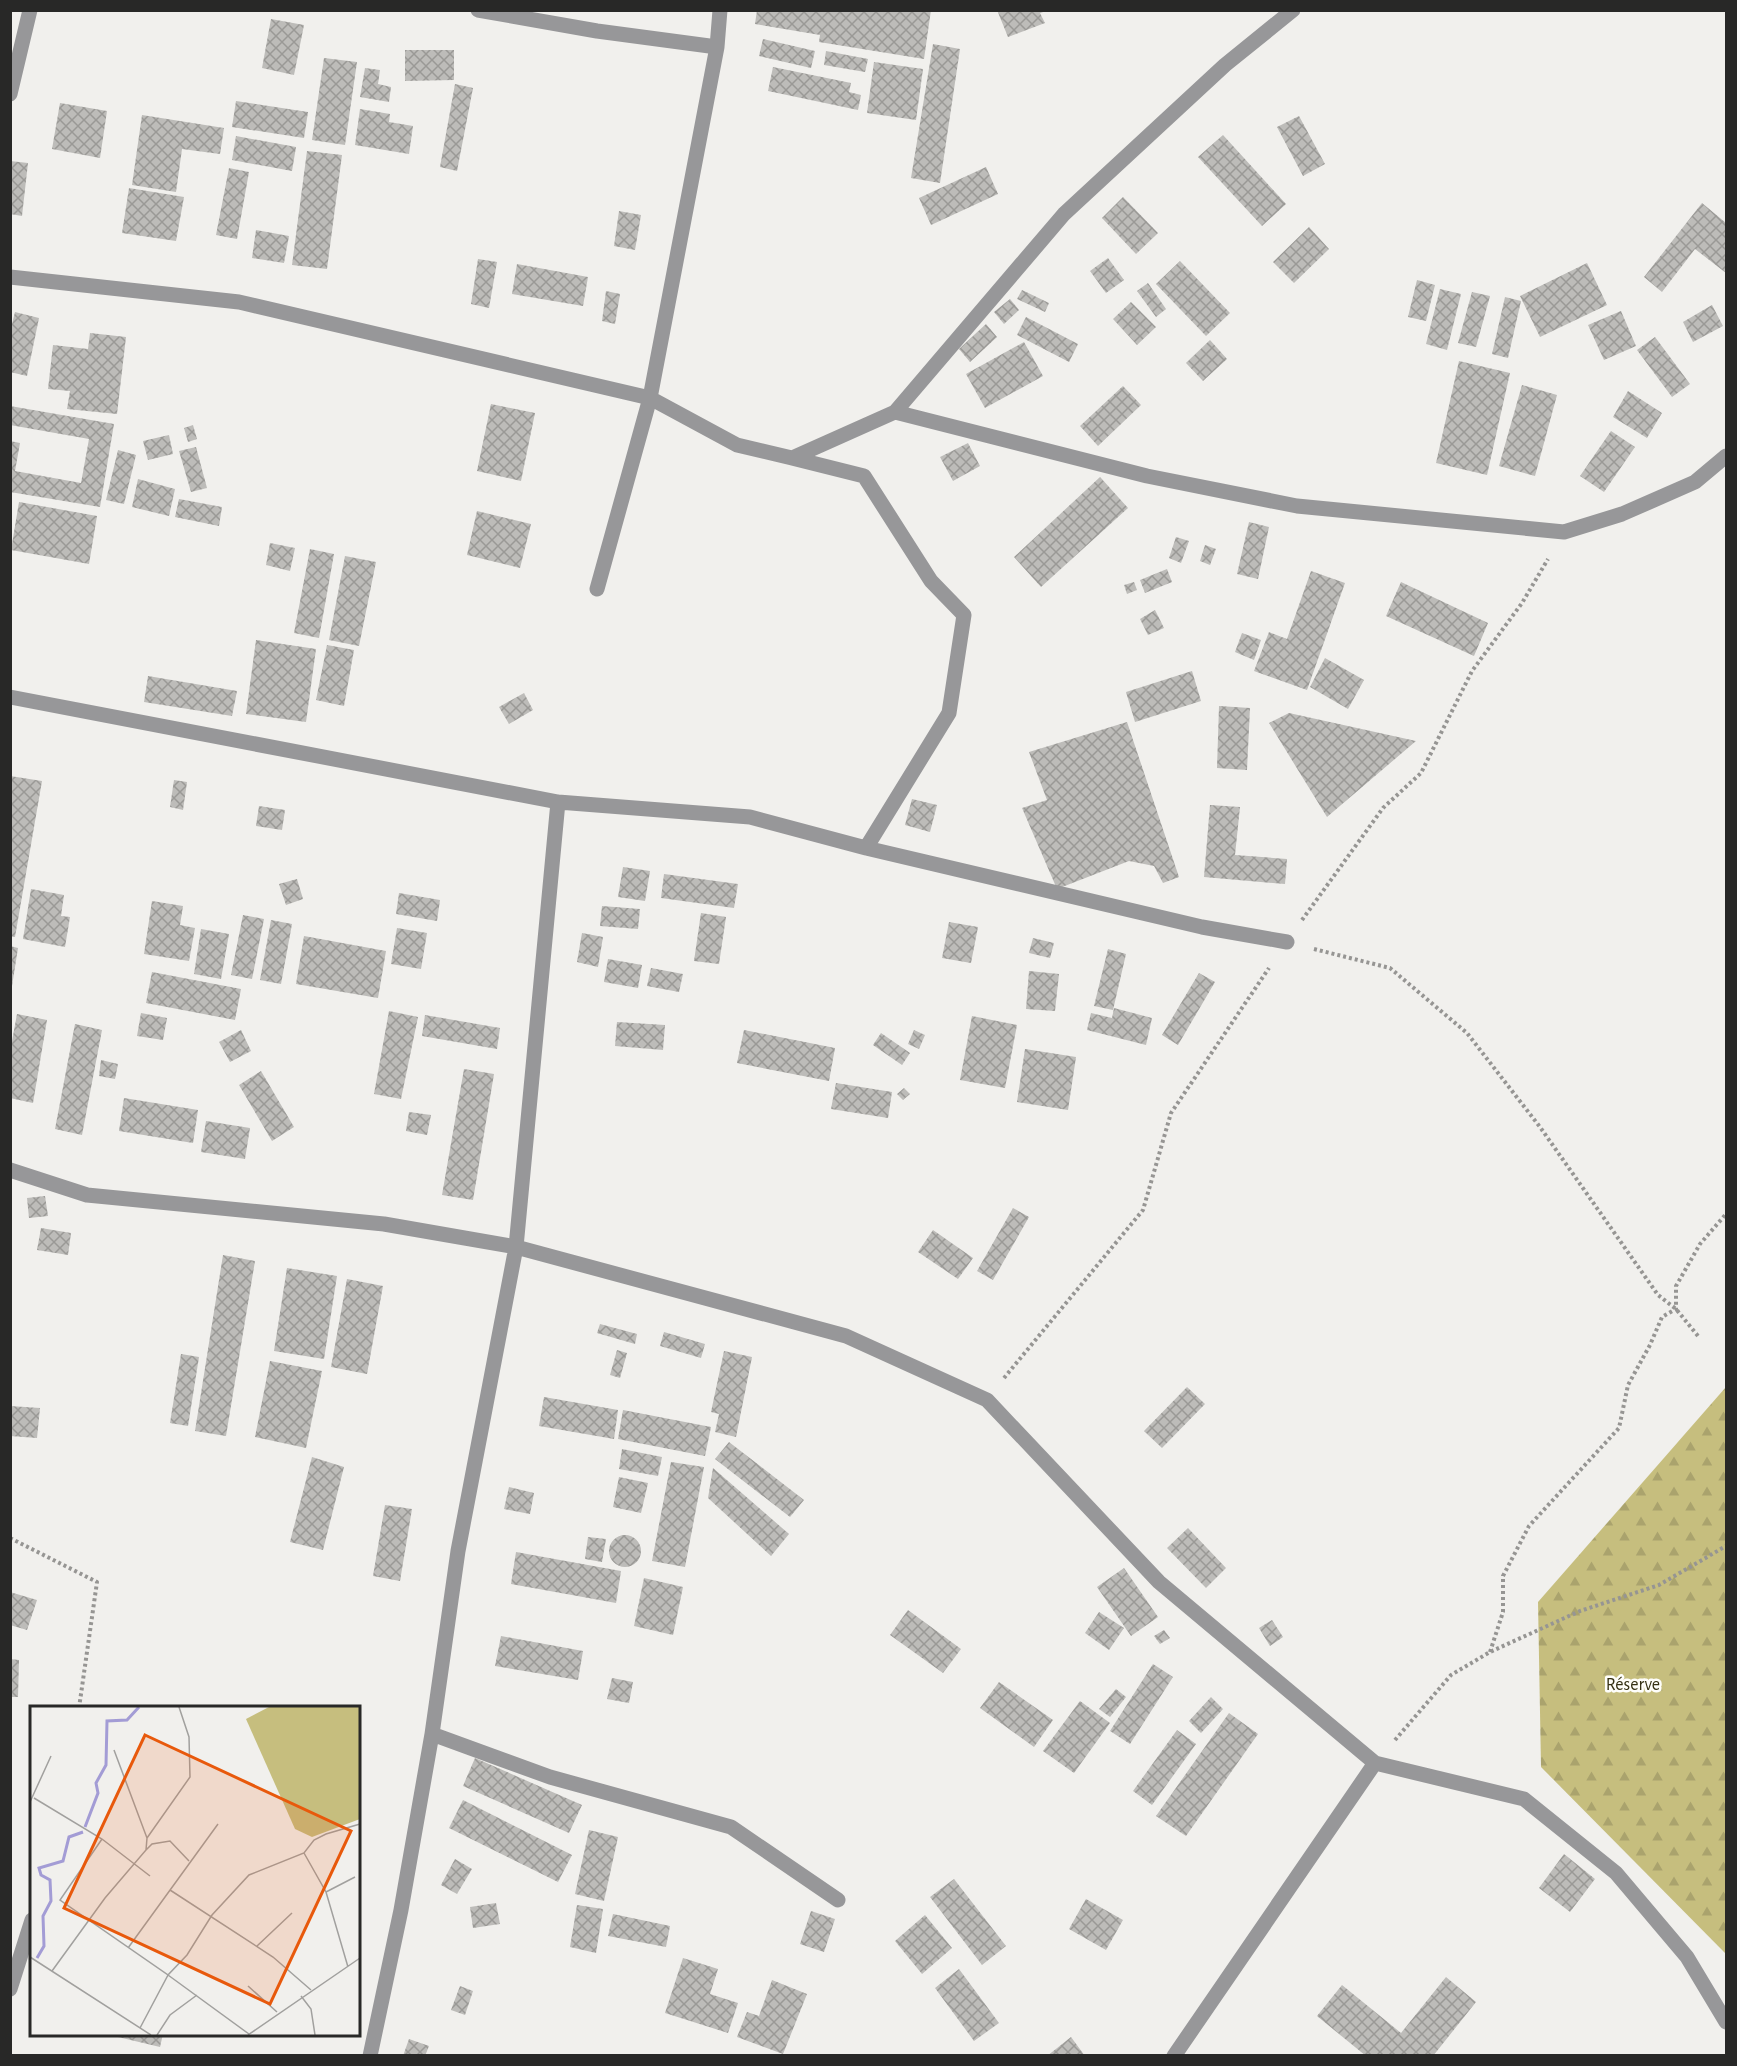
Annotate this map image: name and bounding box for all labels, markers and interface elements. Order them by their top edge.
park label: Réserve [1606,1676,1660,1694]
inset map [30,1706,360,2036]

